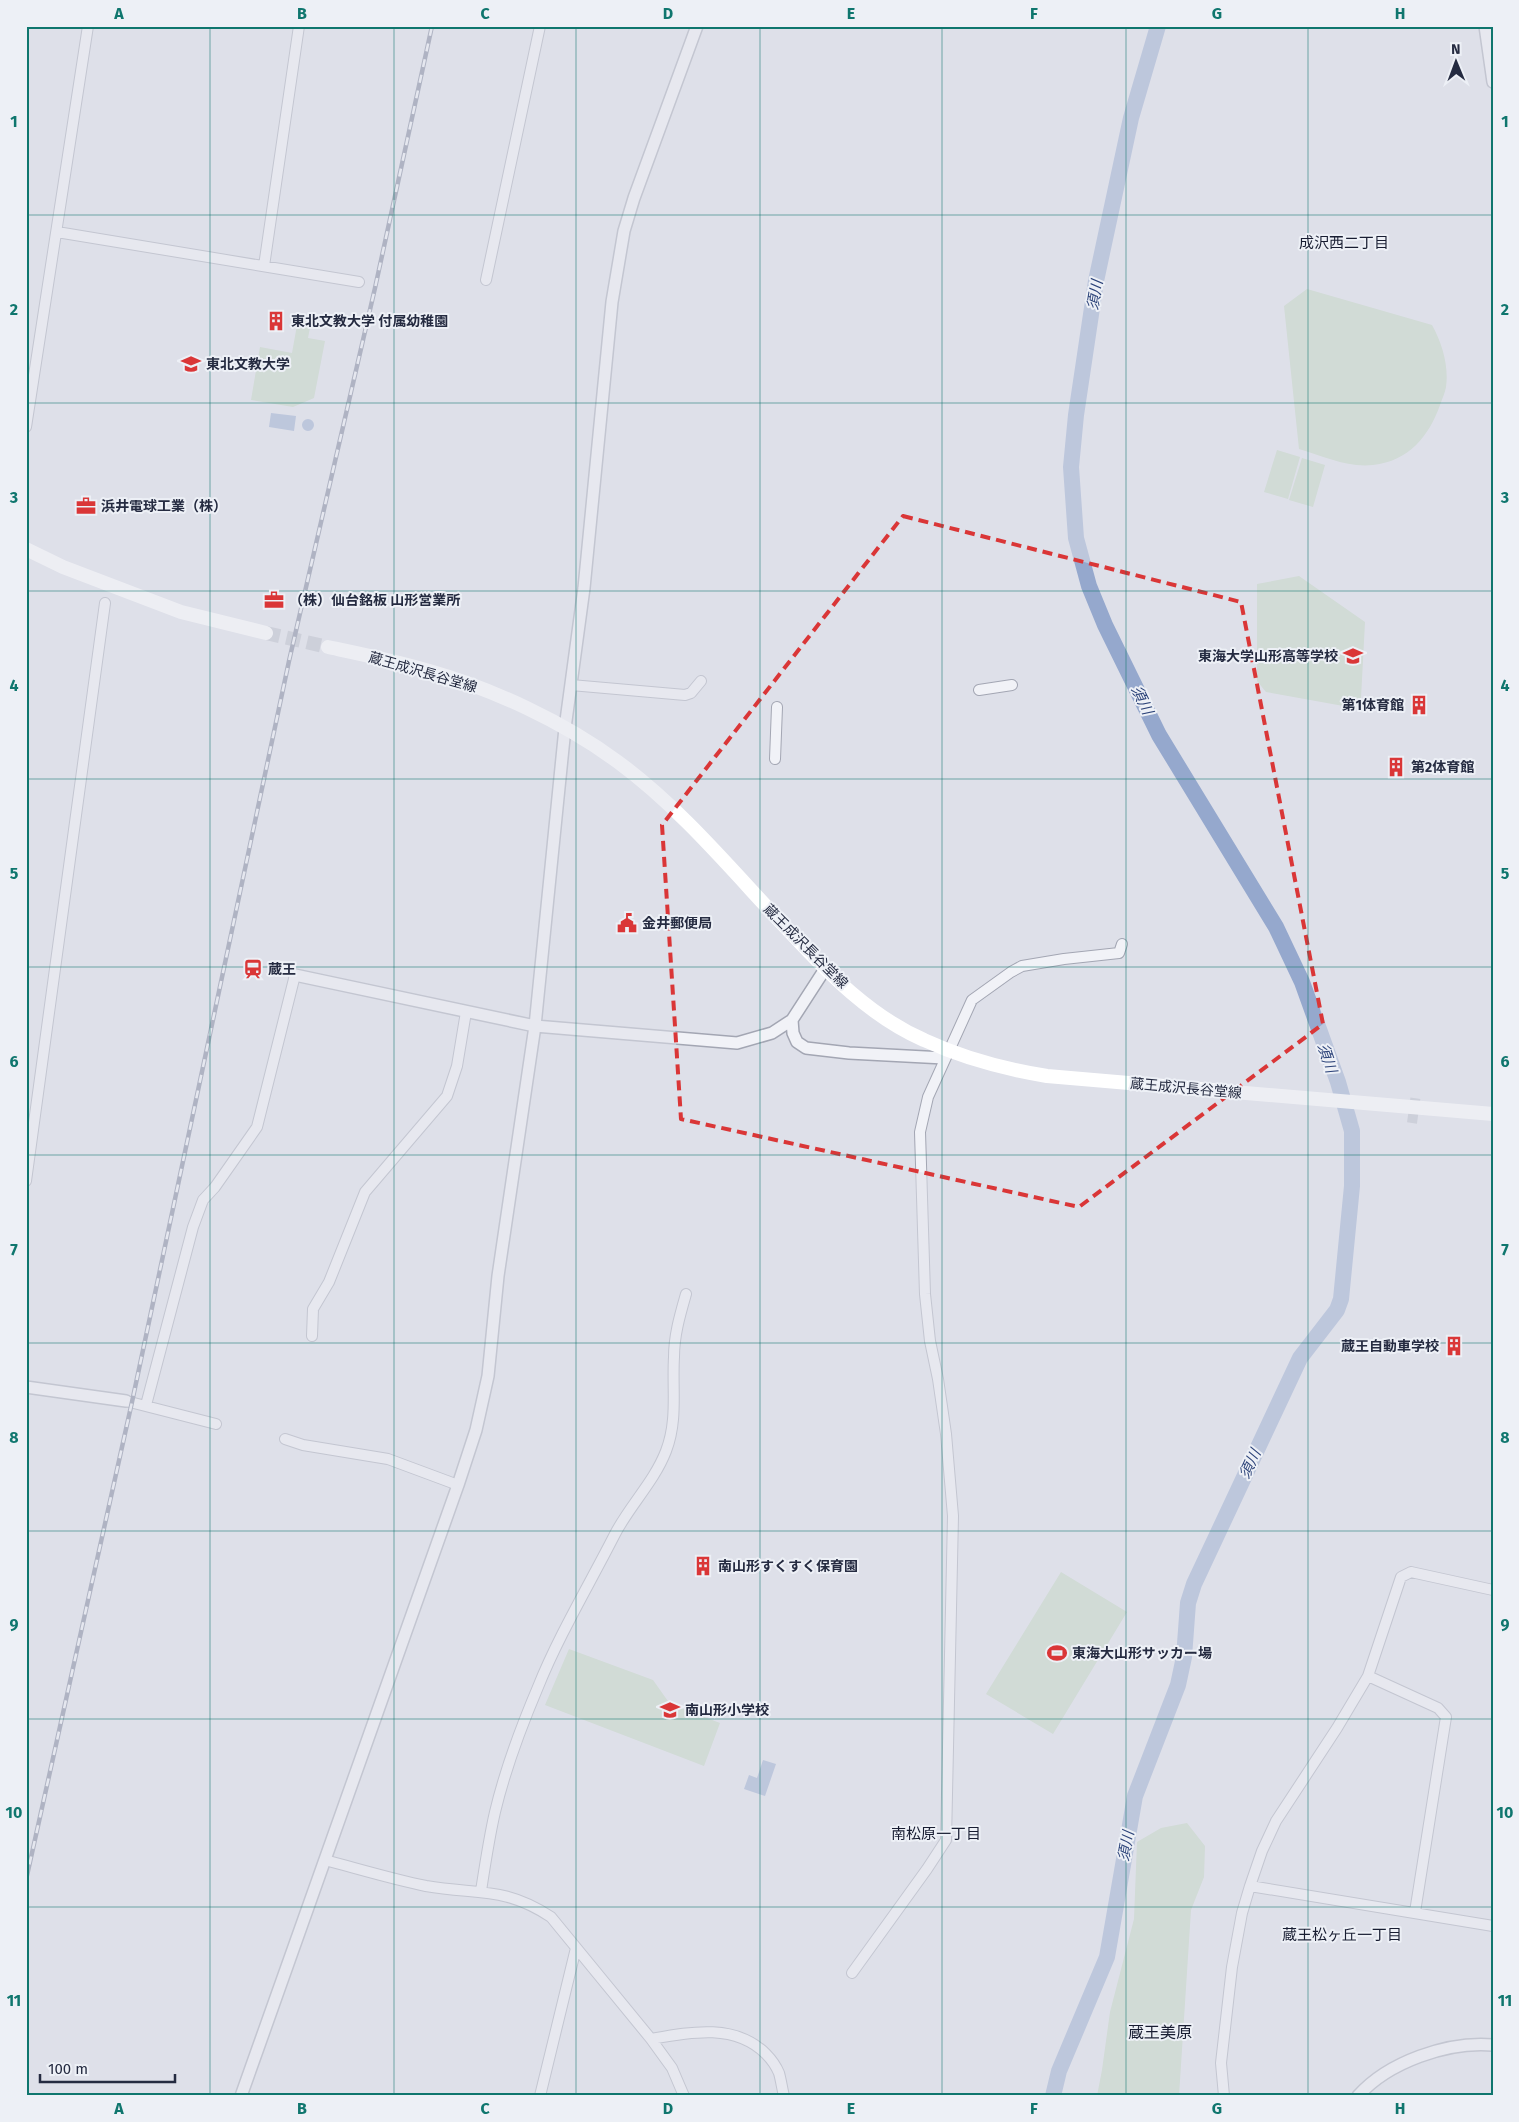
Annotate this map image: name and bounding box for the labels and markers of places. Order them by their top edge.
building icon: 東北文教大学 付属幼稚園 [265,310,287,332]
place label: 東北文教大学 付属幼稚園 [291,313,448,330]
school or university icon: 東北文教大学 [180,353,202,375]
place label: 東北文教大学 [206,356,290,373]
office icon: 浜井電球工業（株） [75,495,97,517]
place label: 浜井電球工業（株） [101,498,227,515]
office icon: （株）仙台銘板 山形営業所 [263,589,285,611]
place label: （株）仙台銘板 山形営業所 [289,592,460,609]
school or university icon: 東海大学山形高等学校 [1342,645,1364,667]
place label: 東海大学山形高等学校 [1198,648,1338,665]
building icon: 第1体育館 [1408,694,1430,716]
place label: 第1体育館 [1342,697,1404,714]
building icon: 第2体育館 [1385,756,1407,778]
place label: 第2体育館 [1411,759,1474,776]
public building icon: 金井郵便局 [616,912,638,934]
place label: 金井郵便局 [642,915,712,932]
station icon: 蔵王 [242,958,264,980]
place label: 蔵王 [268,961,296,978]
building icon: 蔵王自動車学校 [1443,1335,1465,1357]
place label: 蔵王自動車学校 [1341,1338,1439,1355]
building icon: 南山形すくすく保育園 [692,1555,714,1577]
place label: 南山形すくすく保育園 [718,1558,858,1575]
sports icon: 東海大山形サッカー場 [1046,1642,1068,1664]
place label: 東海大山形サッカー場 [1072,1645,1212,1662]
school or university icon: 南山形小学校 [659,1699,681,1721]
place label: 南山形小学校 [685,1702,769,1719]

